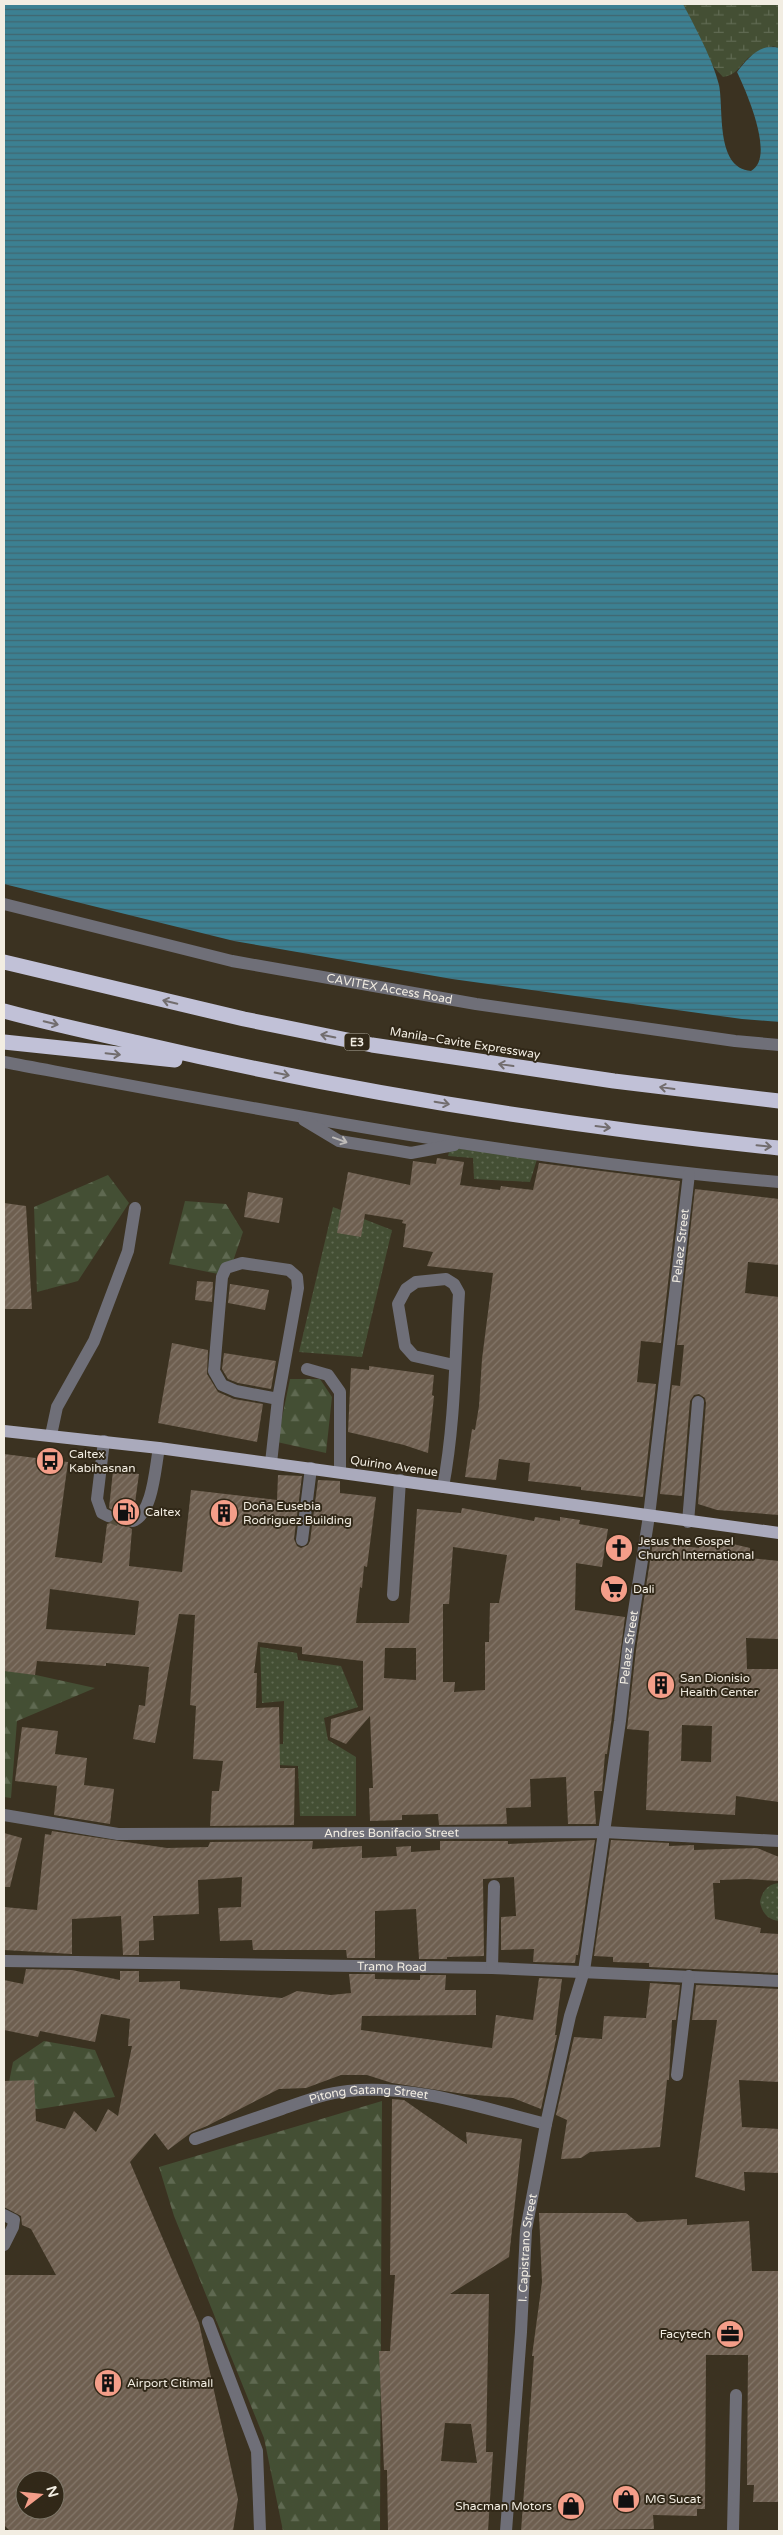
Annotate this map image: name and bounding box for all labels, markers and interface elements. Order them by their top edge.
street label: CAVITEX Access Road [325,971,454,1007]
one-way arrow [162,997,178,1006]
one-way arrow [43,1019,59,1028]
street label: Manila–Cavite Expressway [389,1024,542,1062]
one-way arrow [321,1031,337,1040]
road number: E3 [344,1034,370,1050]
one-way arrow [105,1049,121,1058]
one-way arrow [498,1060,514,1070]
one-way arrow [273,1070,289,1080]
one-way arrow [659,1083,675,1093]
one-way arrow [433,1098,449,1108]
one-way arrow [594,1122,610,1132]
one-way arrow [332,1136,347,1145]
one-way arrow [756,1141,772,1151]
street label: Pelaez Street [669,1208,692,1284]
bus stop icon: Caltex Kabihasnan [35,1446,65,1476]
place label: Caltex Kabihasnan [69,1447,136,1475]
street label: Quirino Avenue [349,1453,439,1479]
fuel station icon: Caltex [111,1497,141,1527]
building icon: Doña Eusebia Rodriguez Building [209,1498,239,1528]
place label: Doña Eusebia Rodriguez Building [243,1499,352,1527]
place label: Caltex [145,1505,181,1519]
church icon: Jesus the Gospel Church International [604,1533,634,1563]
place label: Jesus the Gospel Church International [638,1534,754,1562]
supermarket icon: Dali [599,1574,629,1604]
place label: Dali [633,1582,655,1596]
street label: Pelaez Street [617,1609,641,1685]
building icon: San Dionisio Health Center [646,1670,676,1700]
place label: San Dionisio Health Center [680,1671,759,1699]
street label: Andres Bonifacio Street [324,1826,459,1840]
street label: Tramo Road [357,1959,427,1974]
street label: Pitong Gatang Street [307,2083,430,2106]
street label: I. Capistrano Street [515,2192,540,2302]
office icon: Facytech [715,2319,745,2349]
place label: Facytech [660,2327,711,2341]
building icon: Airport Citimall [93,2368,123,2398]
place label: Airport Citimall [127,2376,213,2390]
north arrow [15,2470,65,2520]
text: N [42,2484,62,2499]
shop icon: MG Sucat [611,2484,641,2514]
shop icon: Shacman Motors [556,2491,586,2521]
place label: MG Sucat [645,2492,701,2506]
place label: Shacman Motors [455,2499,552,2513]

